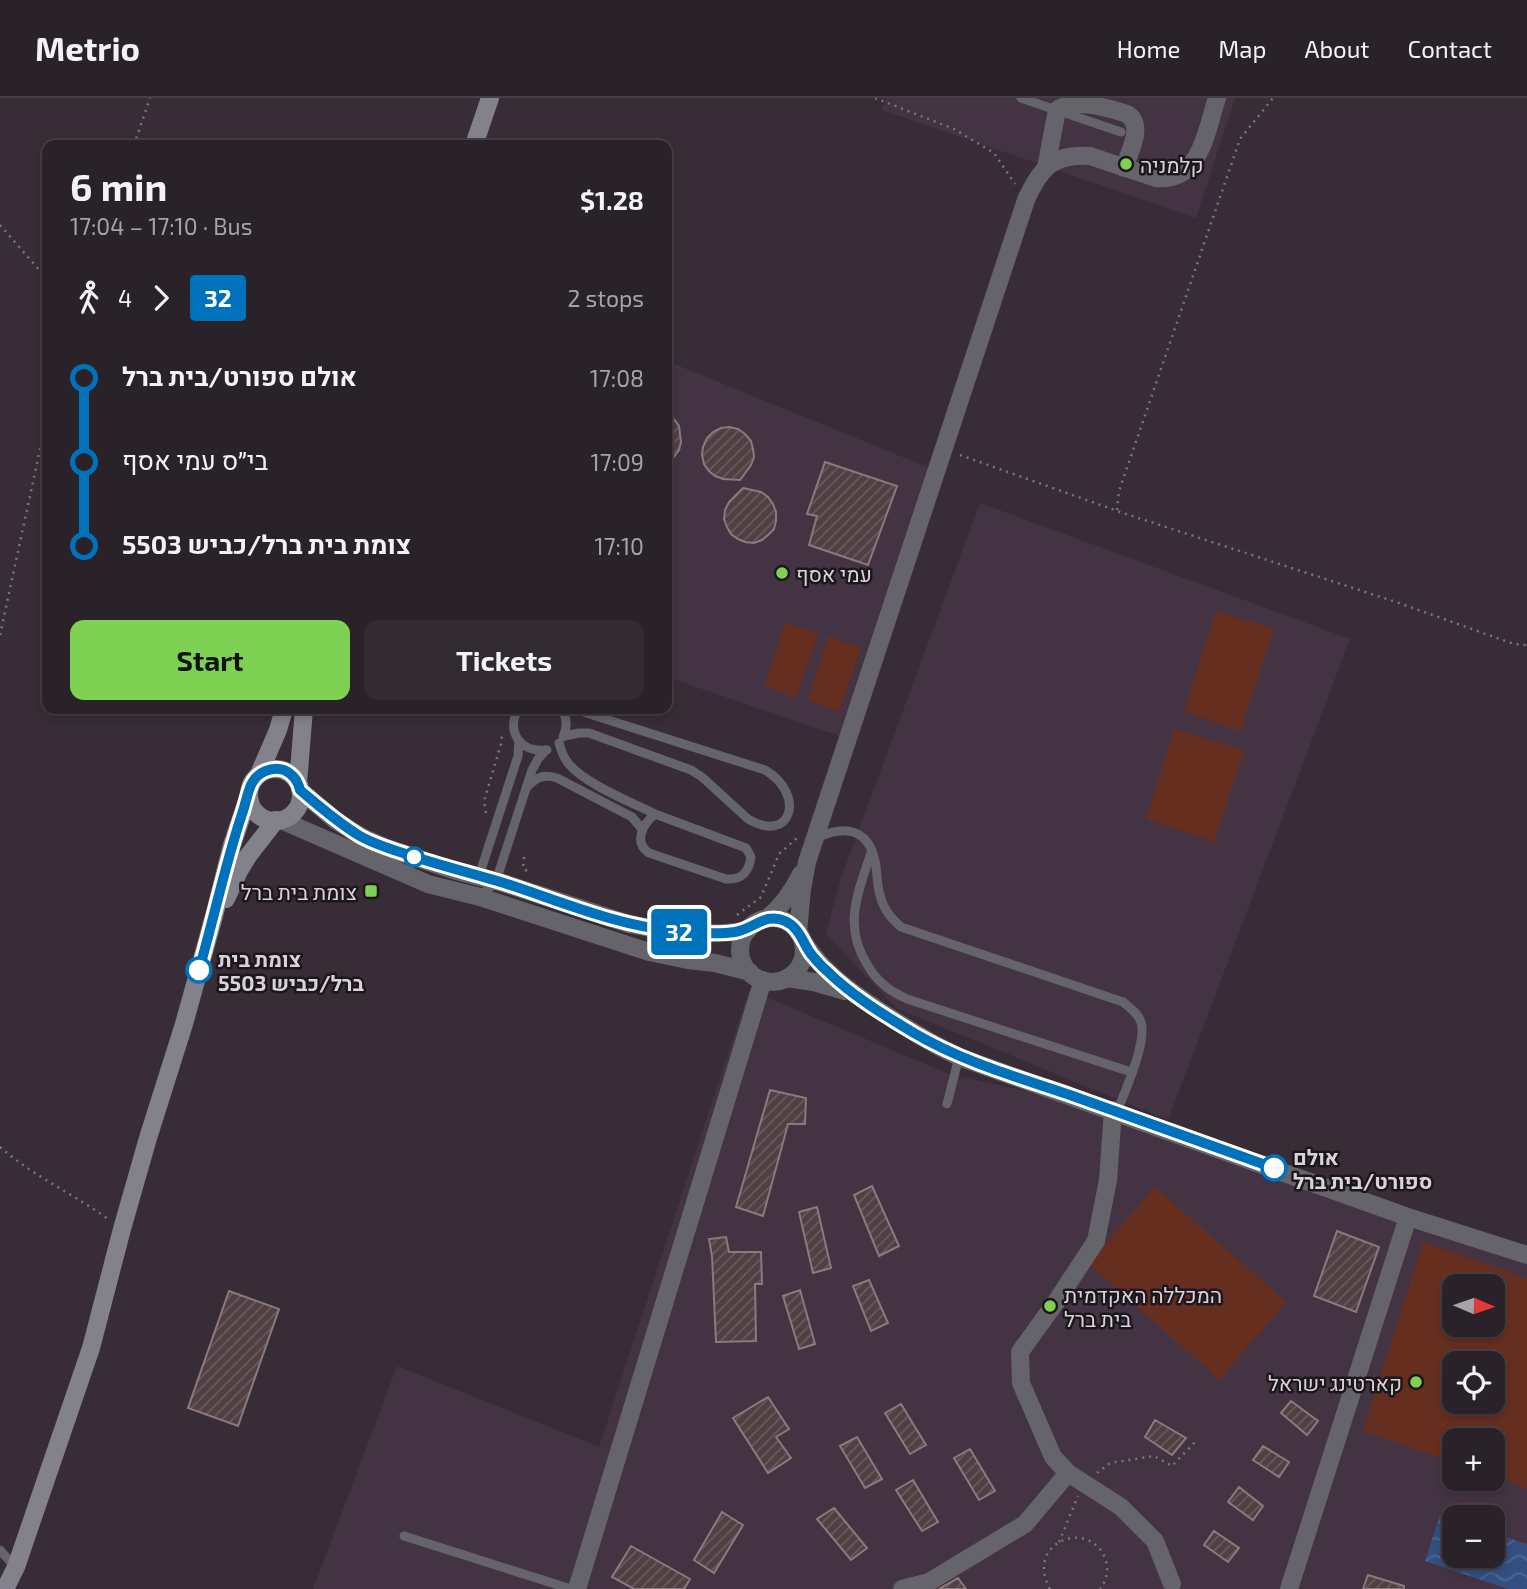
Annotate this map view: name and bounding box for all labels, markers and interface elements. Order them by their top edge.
text: Metrio [35,28,140,68]
text: Home [1117,34,1180,63]
text: Map [1218,34,1266,63]
text: About [1304,34,1370,63]
text: Contact [1408,34,1492,63]
place label: קלמניה [1140,152,1203,177]
marker: קלמניה [1118,156,1134,172]
text: 6 min [70,163,167,209]
text: $1.28 [580,184,644,215]
text: 17:04 – 17:10 · Bus [70,212,252,240]
icon: walk [70,279,108,317]
icon: forward [142,279,180,317]
text: 32 [204,283,232,312]
text: 4 [118,284,132,312]
text: 2 stops [567,284,644,312]
text: אולם ספורט/בית ברל [122,360,357,391]
text: 17:08 [590,364,644,392]
text: בי״ס עמי אסף [122,444,268,475]
text: 17:09 [591,448,644,476]
text: צומת בית ברל/כביש 5503 [122,528,411,559]
text: 17:10 [595,532,644,560]
place label: עמי אסף [796,561,872,586]
marker: עמי אסף [774,565,790,581]
button: Start [70,620,350,700]
button: Tickets [364,620,644,700]
unlabelled marker [404,847,424,867]
place label: צומת בית ברל [241,879,357,904]
marker: צומת בית ברל [363,883,379,899]
line badge: 32 [648,909,710,955]
text: 32 [665,917,693,946]
place label: צומת בית ברל/כביש 5503 [218,946,364,995]
marker: צומת בית ברל/כביש 5503 [186,957,212,983]
place label: אולם ספורט/בית ברל [1293,1144,1432,1193]
marker: אולם ספורט/בית ברל [1261,1155,1287,1181]
north arrow [1442,1274,1505,1337]
map controls [1442,1274,1505,1568]
place label: המכללה האקדמית בית ברל [1064,1282,1222,1331]
marker: המכללה האקדמית בית ברל [1042,1298,1058,1314]
button: locate [1442,1351,1505,1414]
place label: קארטינג ישראל [1268,1370,1402,1395]
marker: קארטינג ישראל [1408,1374,1424,1390]
button: + [1442,1428,1505,1491]
button: − [1442,1505,1505,1568]

